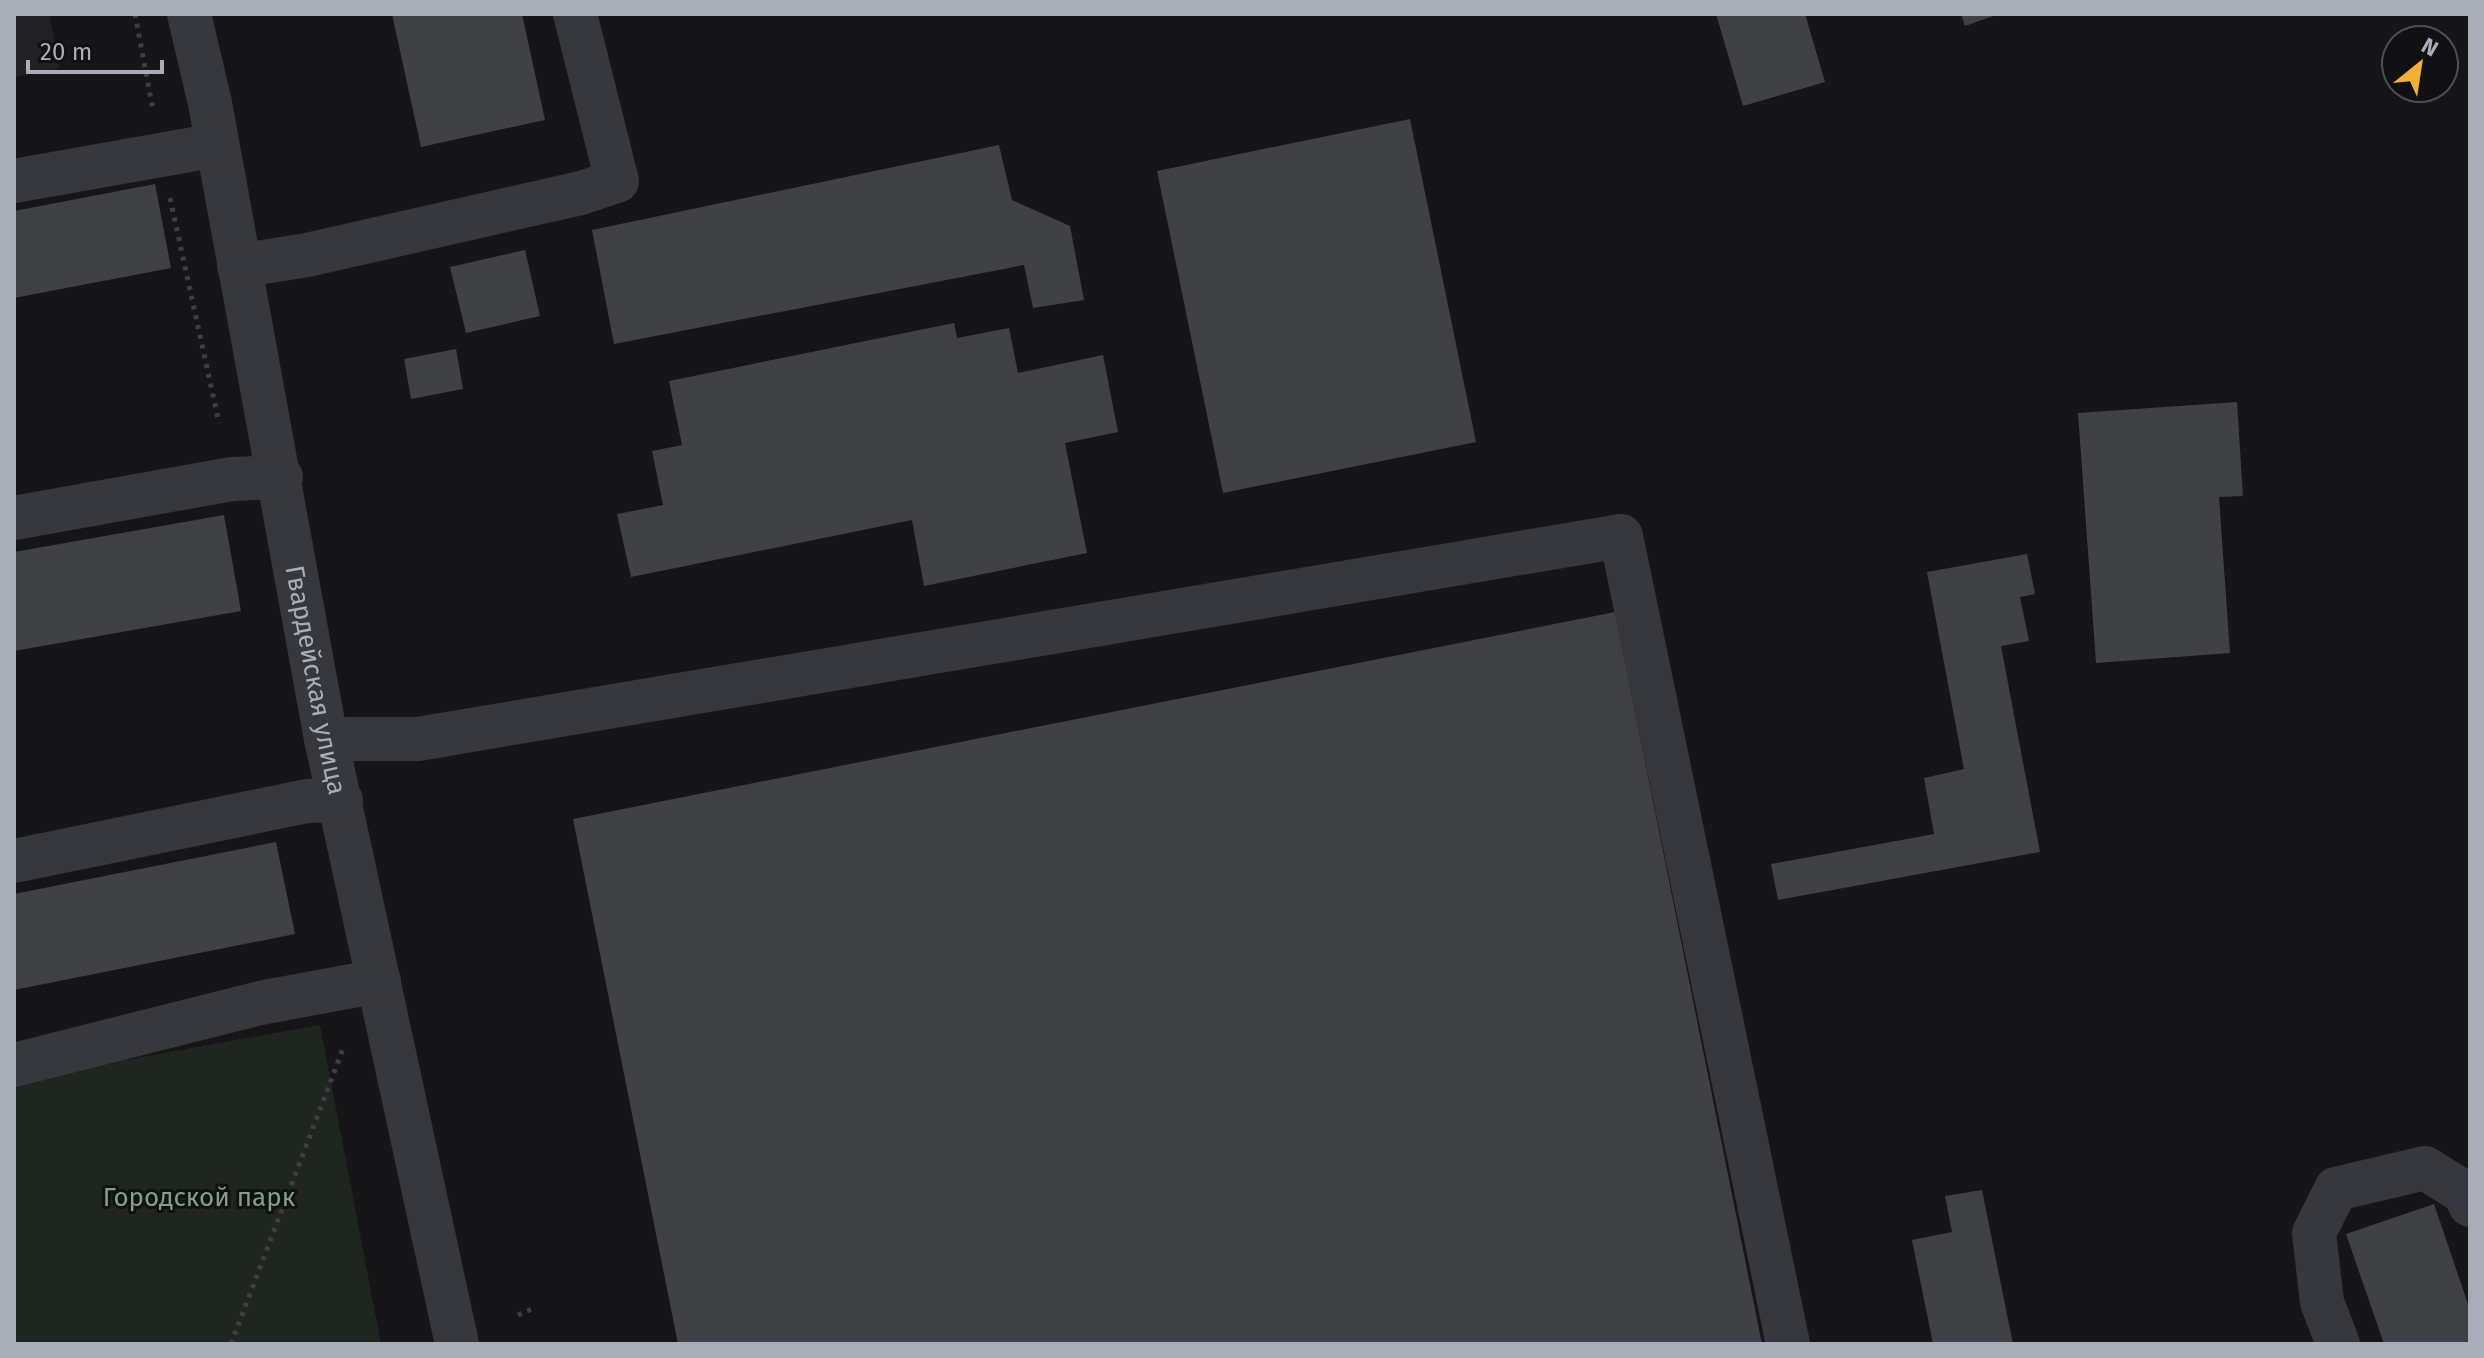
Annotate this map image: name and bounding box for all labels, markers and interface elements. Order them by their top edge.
scale bar [28,24,162,74]
north arrow [2380,24,2460,104]
text: N [2417,32,2443,62]
text: 20 m [40,38,92,66]
street label: Гвардейская улица [279,563,353,797]
park label: Городской парк [103,1182,296,1213]

